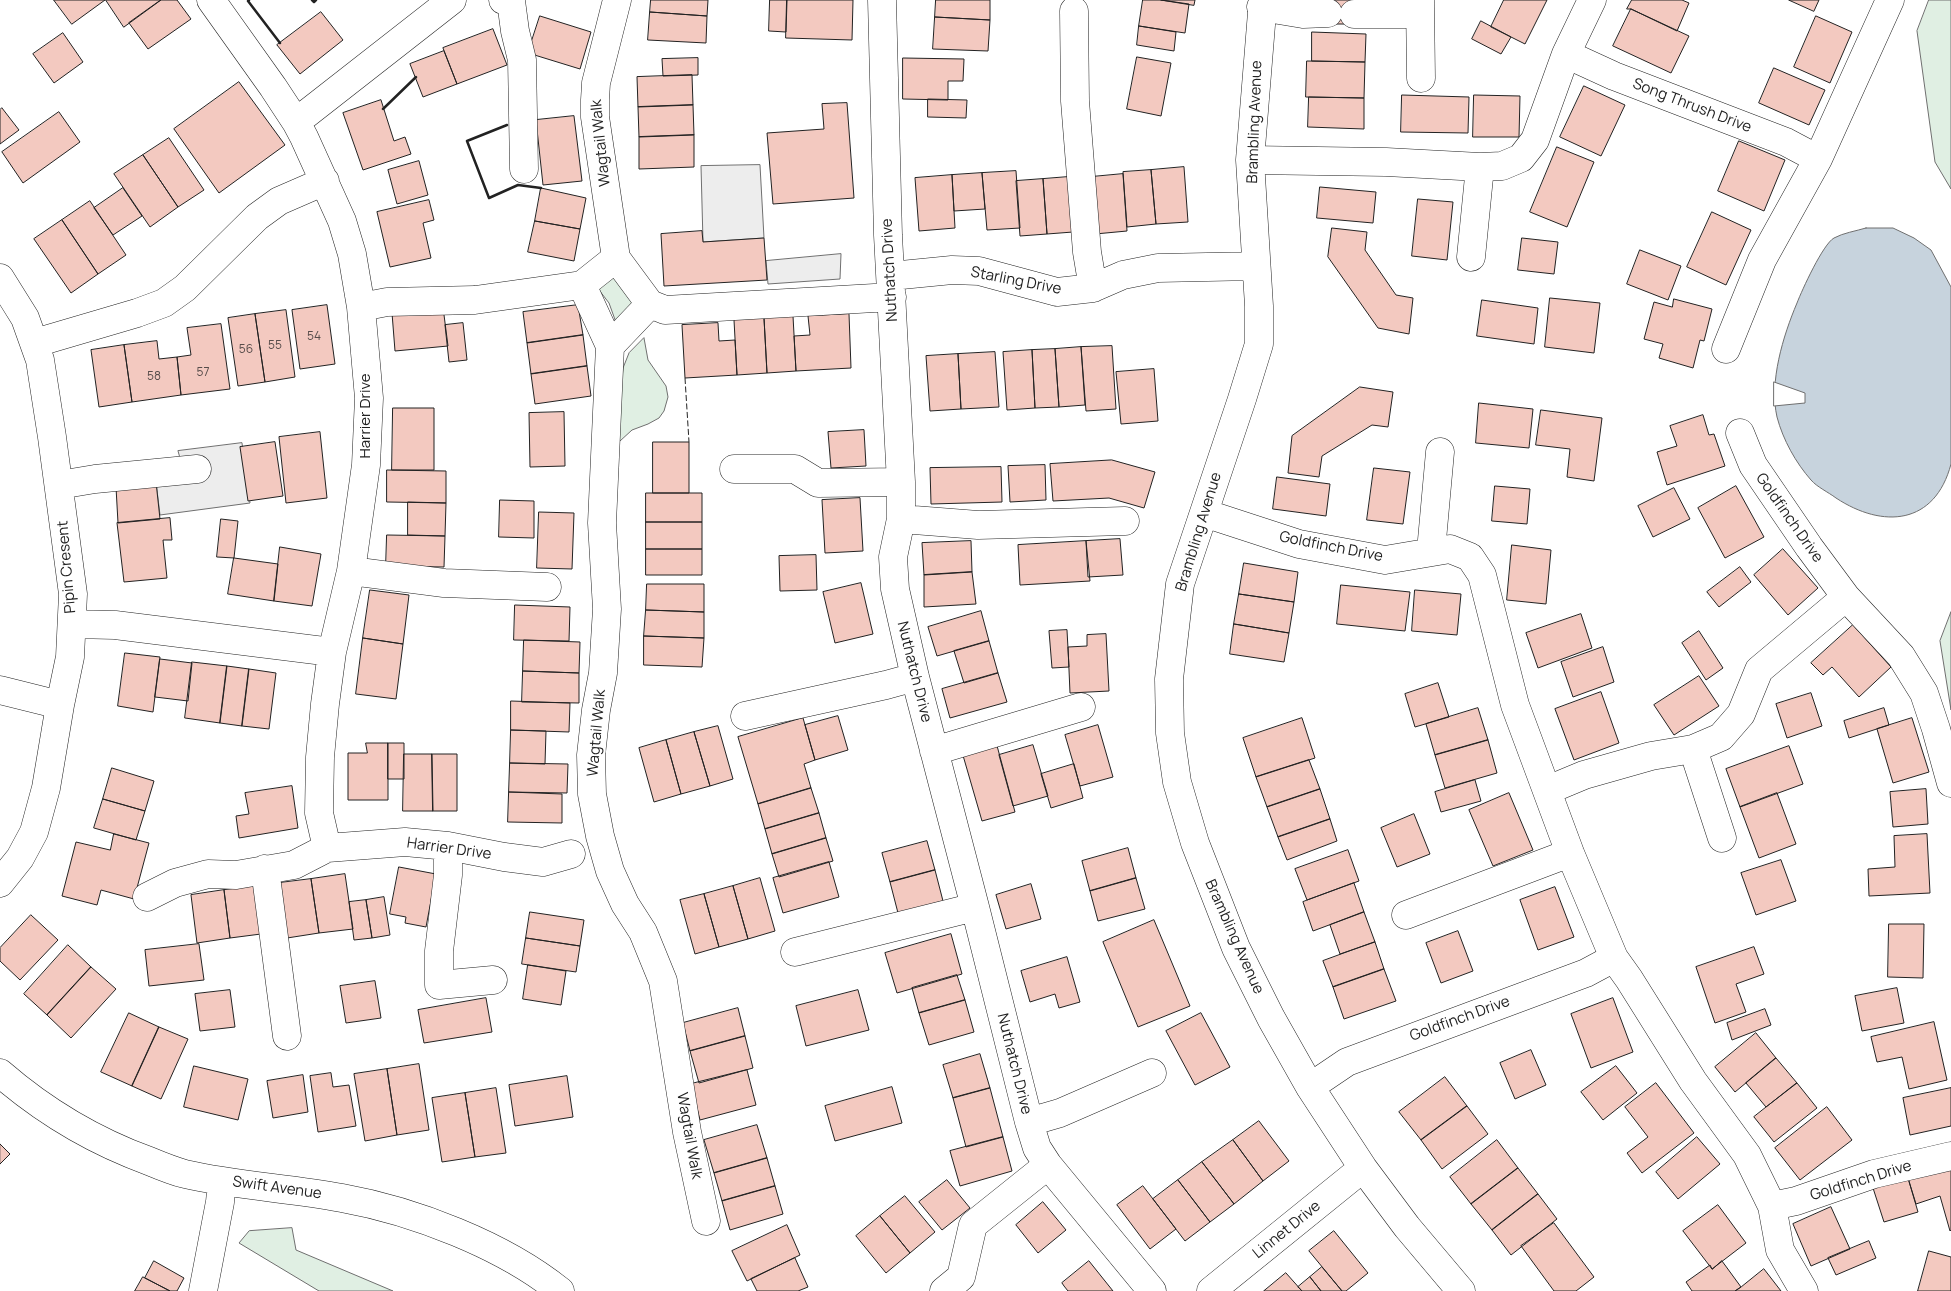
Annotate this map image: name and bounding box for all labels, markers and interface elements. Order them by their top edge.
street label: Brambling Avenue [1244,60,1266,184]
street label: Song Thrush Drive [1630,75,1754,137]
street label: Wagtail Walk [587,99,615,187]
street label: Nuthatch Drive [878,218,902,322]
street label: Starling Drive [969,263,1063,299]
house number: 54 [307,330,321,344]
house number: 55 [268,339,282,353]
house number: 56 [239,343,253,357]
house number: 57 [197,366,209,380]
house number: 58 [147,370,161,384]
street label: Harrier Drive [357,373,375,459]
street label: Brambling Avenue [1172,470,1226,594]
street label: Goldfinch Drive [1752,470,1826,566]
street label: Pipin Cresent [54,520,80,614]
street label: Goldfinch Drive [1278,528,1384,566]
street label: Nuthatch Drive [893,620,935,724]
street label: Wagtail Walk [584,689,610,777]
street label: Harrier Drive [406,834,492,864]
street label: Brambling Avenue [1201,877,1267,997]
street label: Goldfinch Drive [1408,993,1512,1045]
street label: Nuthatch Drive [993,1012,1035,1116]
street label: Wagtail Walk [673,1091,705,1181]
street label: Goldfinch Drive [1808,1157,1914,1205]
street label: Swift Avenue [231,1173,323,1203]
street label: Linnet Drive [1250,1197,1324,1263]

